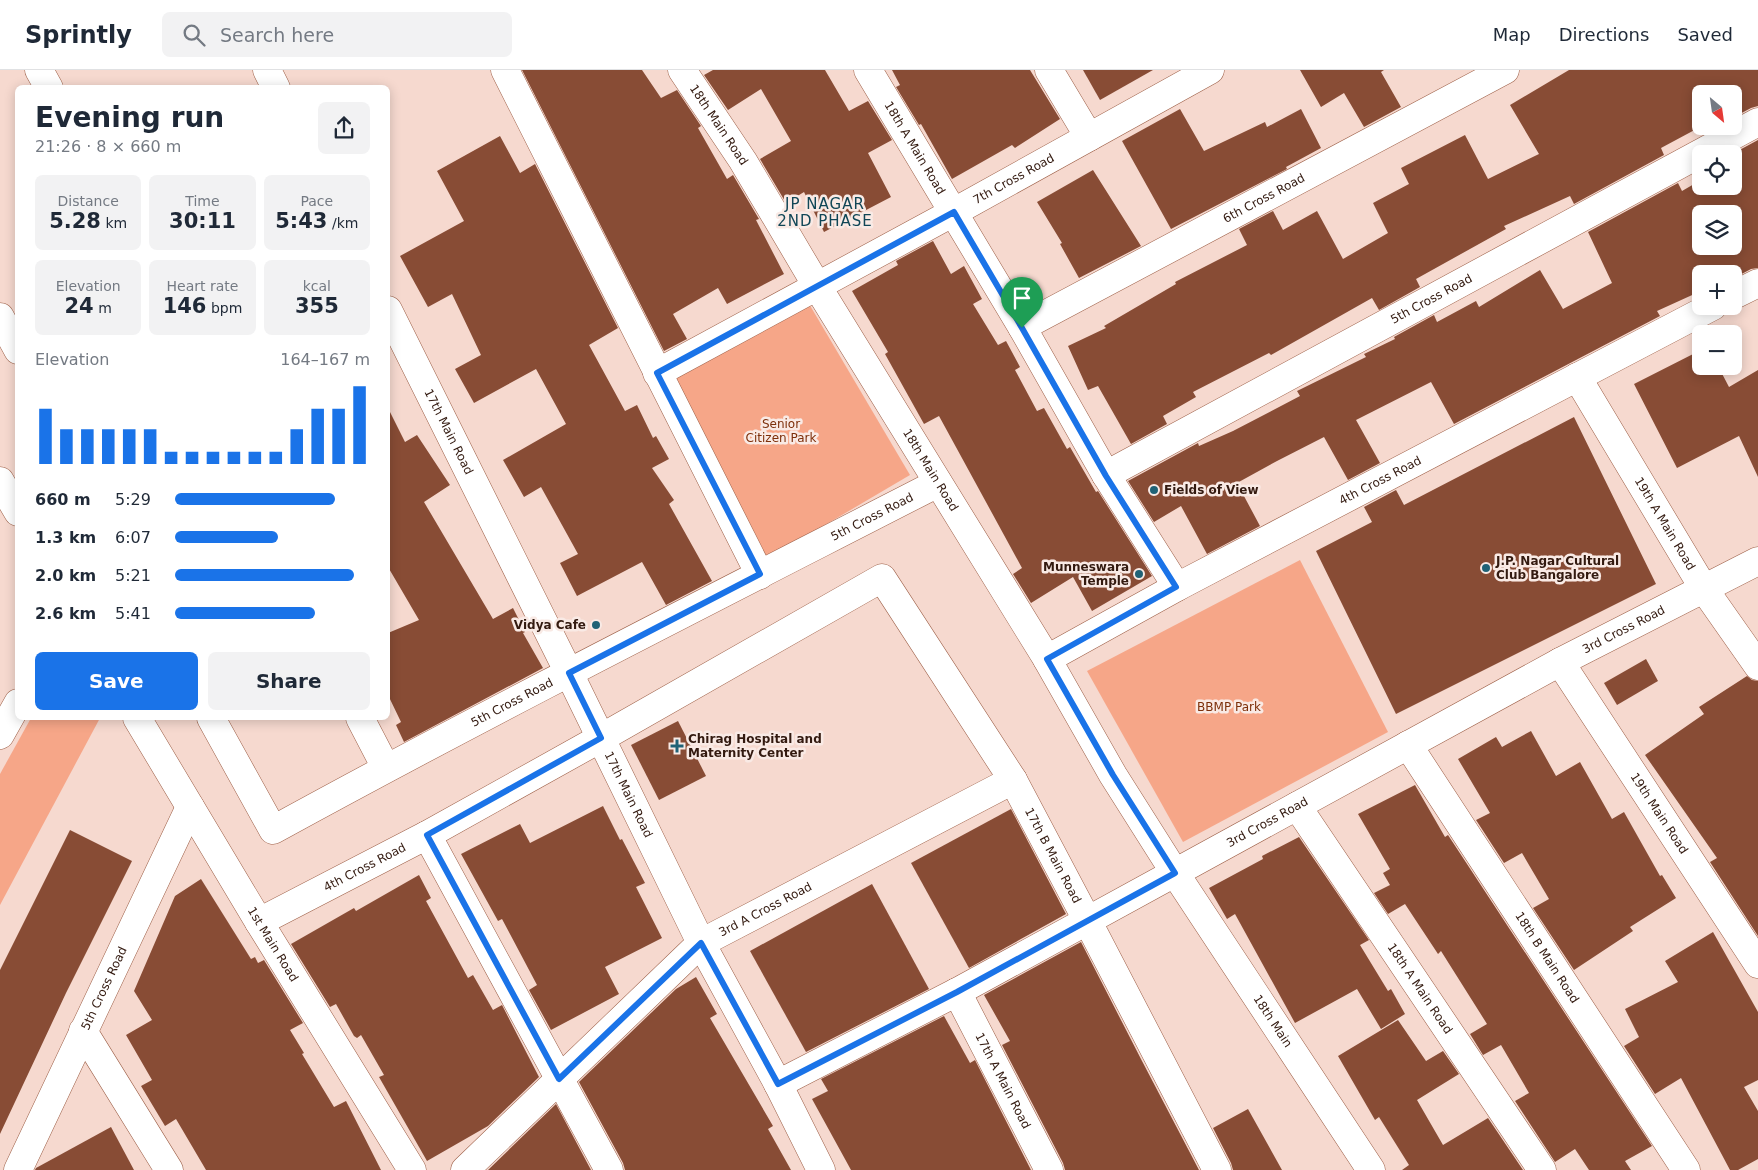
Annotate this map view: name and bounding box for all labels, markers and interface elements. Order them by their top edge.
search box [162,12,512,57]
text: Sprintly [25,21,132,49]
icon: search [180,21,208,49]
text: Search here [220,24,334,46]
text: Map [1493,24,1531,45]
text: Directions [1559,24,1649,45]
text: Saved [1677,24,1733,45]
street label: 18th Main Road [687,82,751,168]
north arrow [1692,85,1742,135]
map controls [1692,85,1742,375]
street label: 18th A Main Road [881,99,948,197]
text: Evening run [35,101,224,134]
button: share [318,102,370,154]
text: 21:26 · 8 × 660 m [35,137,181,156]
button: locate [1692,145,1742,195]
street label: 7th Cross Road [971,151,1057,207]
street label: 6th Cross Road [1221,171,1307,226]
text: Distance [58,193,119,209]
text: Time [185,193,220,209]
text: Pace [300,193,333,209]
district label: JP NAGAR 2ND PHASE [777,195,873,230]
button: layers [1692,205,1742,255]
text: 5.28 [49,209,101,233]
text: 30:11 [169,209,236,233]
text: 5:43 [275,209,327,233]
text: km [101,215,127,231]
text: /km [327,215,358,231]
button: + [1692,265,1742,315]
street label: 5th Cross Road [1388,271,1475,327]
pin [1001,277,1043,328]
text: Elevation [56,278,121,294]
text: Heart rate [167,278,238,294]
text: kcal [303,278,331,294]
icon: arrive [1008,284,1036,312]
text: 24 [65,294,94,318]
text: 146 [163,294,206,318]
text: 355 [295,294,339,318]
text: m [94,300,112,316]
text: bpm [206,300,242,316]
button: − [1692,325,1742,375]
text: Elevation [35,350,109,369]
text: 164–167 m [280,350,370,369]
street label: 17th Main Road [421,386,476,477]
park label: Senior Citizen Park [746,417,816,445]
street label: 18th Main Road [900,426,961,514]
street label: 4th Cross Road [1337,453,1424,508]
street label: 19th A Main Road [1632,475,1698,573]
place label: Fields of View [1164,483,1259,497]
marker: Fields of View [1148,484,1160,496]
text: 660 m [35,490,91,509]
text: 5:29 [115,490,151,509]
street label: 5th Cross Road [829,490,916,544]
text: 1.3 km [35,528,96,547]
text: 6:07 [115,528,151,547]
place label: J.P. Nagar Cultural Club Bangalore [1495,554,1619,582]
place label: Munneswara Temple [1043,560,1129,588]
marker: J.P. Nagar Cultural Club Bangalore [1480,562,1492,574]
text: 2.0 km [35,566,96,585]
text: 5:21 [115,566,151,585]
marker: Munneswara Temple [1133,568,1145,580]
street label: 3rd Cross Road [1580,603,1667,656]
text: 2.6 km [35,604,96,623]
text: 5:41 [115,604,151,623]
place label: Vidya Cafe [514,618,586,632]
marker: Vidya Cafe [590,619,602,631]
button: Save [35,652,198,710]
button: Share [208,652,370,710]
street label: 5th Cross Road [469,675,555,730]
park label: BBMP Park [1197,700,1261,714]
place label: Chirag Hospital and Maternity Center [688,732,822,760]
marker: Chirag Hospital and Maternity Center [670,739,684,753]
street label: 17th Main Road [602,749,655,840]
street label: 19th Main Road [1628,770,1691,857]
street label: 3rd Cross Road [1224,794,1310,850]
street label: 17th B Main Road [1022,805,1084,906]
street label: 4th Cross Road [321,840,408,894]
street label: 3rd A Cross Road [717,879,814,939]
street label: 1st Main Road [245,904,301,984]
street label: 18th B Main Road [1512,909,1582,1006]
street label: 18th A Main Road [1384,941,1455,1036]
street label: 5th Cross Road [78,944,130,1032]
street label: 18th Main [1250,992,1295,1050]
street label: 17th A Main Road [972,1030,1033,1131]

